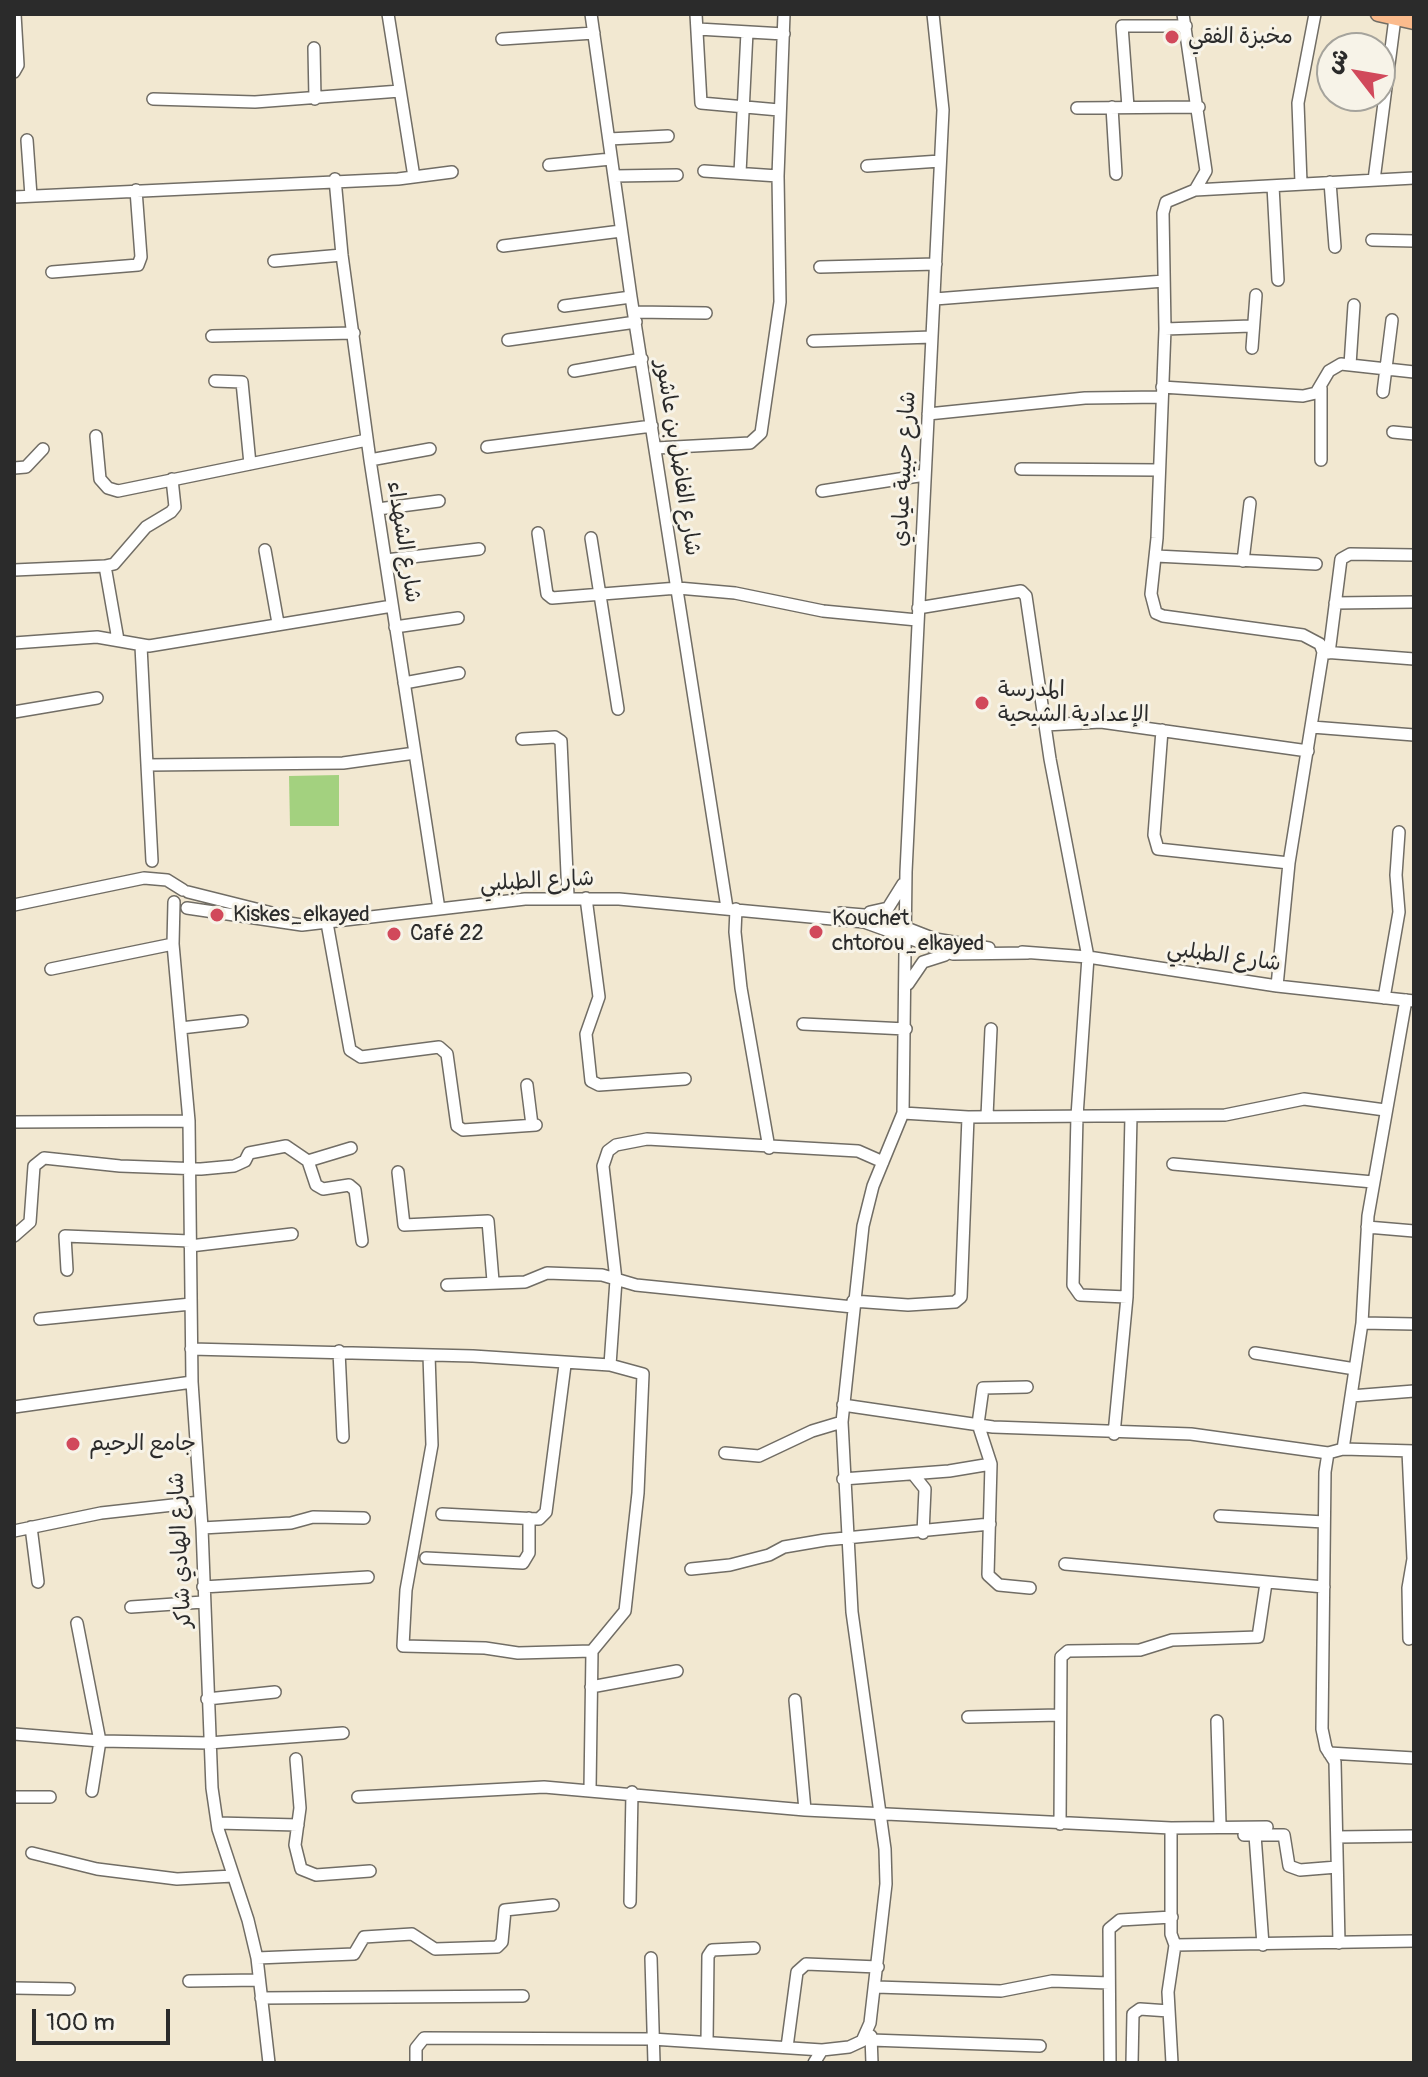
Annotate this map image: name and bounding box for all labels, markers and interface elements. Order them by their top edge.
place label: مخبزة الفقي [1188,24,1293,50]
marker: مخبزة الفقي [1163,28,1181,46]
north arrow [1316,32,1396,112]
text: ش [1319,43,1355,78]
street label: شارع الفاضل بن عاشور [649,358,705,558]
street label: شارع حبيبة عيادي [888,391,922,547]
street label: شارع الشهداء [380,479,426,605]
place label: المدرسة الإعدادية الشيحية [998,677,1149,728]
marker: المدرسة الإعدادية الشيحية [973,694,991,712]
street label: شارع الطبلبي [479,866,595,898]
place label: Kiskes_elkayed [233,902,370,928]
marker: Kiskes_elkayed [208,906,226,924]
place label: Kouchet chtorou_elkayed [832,906,984,958]
place label: Café 22 [410,921,484,947]
marker: Kouchet chtorou_elkayed [807,923,825,941]
marker: Café 22 [385,925,403,943]
street label: شارع الطبلبي [1166,936,1282,978]
place label: جامع الرحيم [89,1431,196,1457]
marker: جامع الرحيم [64,1435,82,1453]
street label: شارع الهادي شاكر [164,1472,198,1628]
scale bar [36,1993,174,2043]
text: 100 m [46,2008,115,2037]

